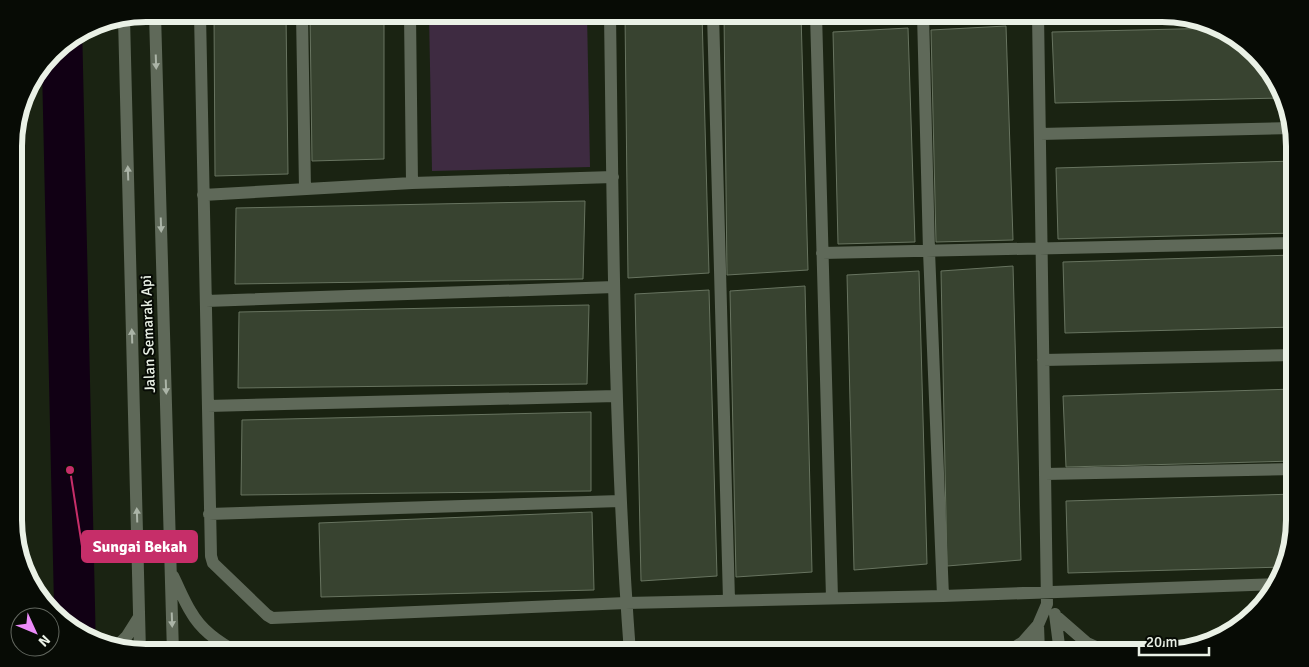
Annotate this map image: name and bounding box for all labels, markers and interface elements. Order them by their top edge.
one-way arrow [152,55,160,71]
one-way arrow [123,165,131,181]
one-way arrow [157,217,165,233]
street label: Jalan Semarak Api [137,275,159,393]
one-way arrow [128,327,136,343]
one-way arrow [162,380,170,396]
one-way arrow [133,507,141,523]
callout: Sungai Bekah [82,531,197,562]
text: Sungai Bekah [93,537,188,557]
north arrow [10,607,60,657]
one-way arrow [169,612,177,628]
scale bar [1139,624,1209,656]
text: N [34,631,53,650]
text: 20 m [1146,633,1177,651]

